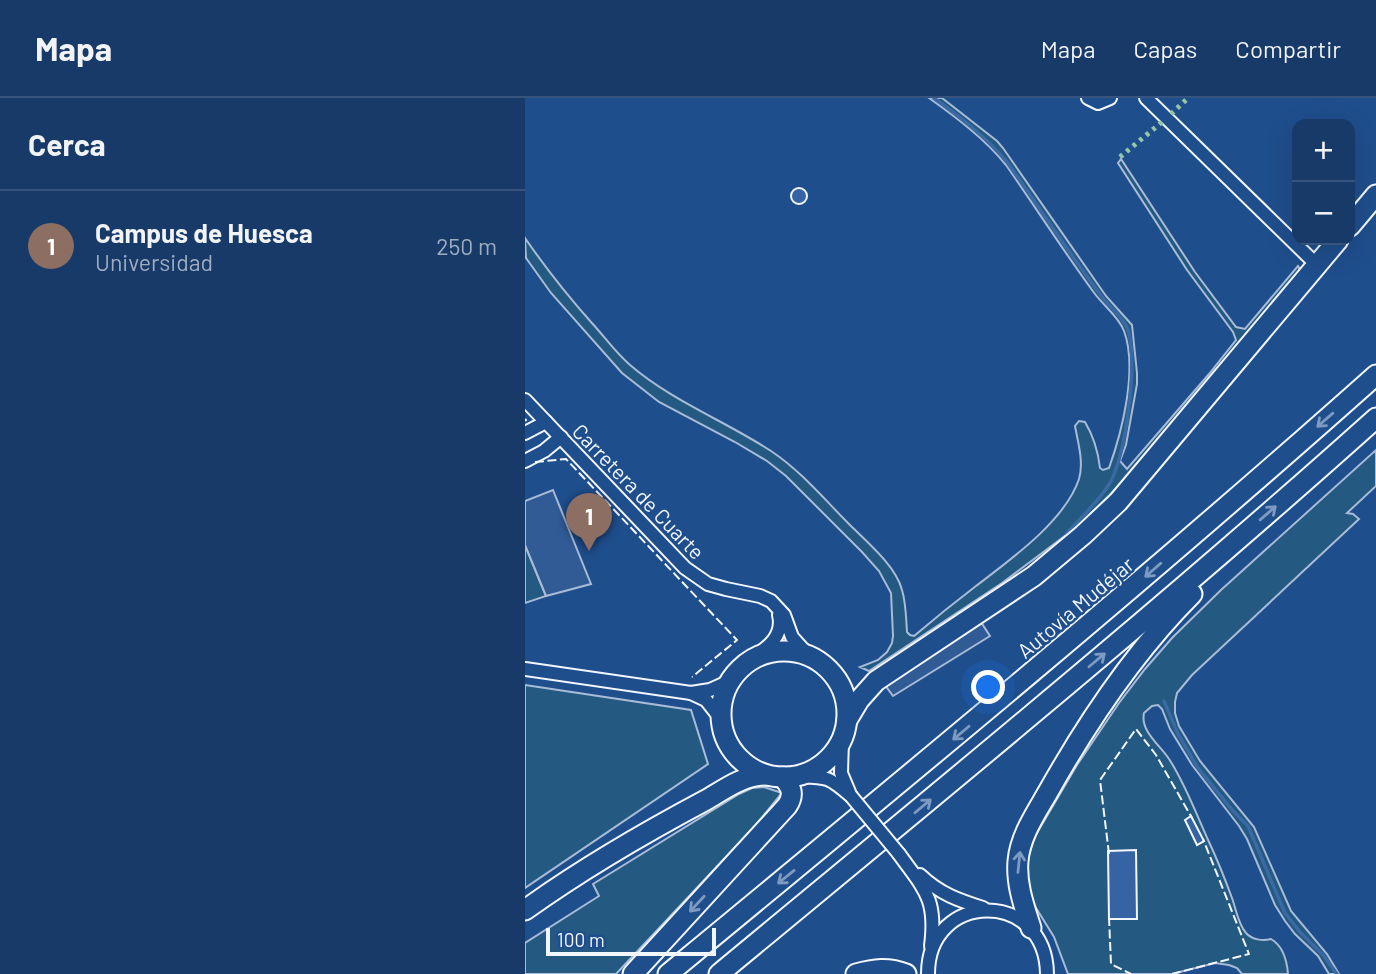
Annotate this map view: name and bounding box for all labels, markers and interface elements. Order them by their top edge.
text: Mapa [35,28,112,68]
text: Mapa [1041,34,1096,63]
text: Capas [1134,34,1197,63]
text: Compartir [1235,34,1341,63]
map controls [1292,119,1355,245]
button: + [1292,119,1355,182]
text: Cerca [28,126,106,162]
button: − [1292,182,1355,245]
text: Campus de Huesca [95,217,313,248]
text: 1 [47,232,55,260]
text: 250 m [436,232,497,260]
text: Universidad [95,248,213,276]
one-way arrow [1316,412,1334,428]
street label: Carretera de Cuarte [568,418,710,564]
pin: 1 [566,493,612,551]
one-way arrow [1259,505,1277,521]
street label: Autovía Mudéjar [1012,551,1139,663]
one-way arrow [1145,562,1163,578]
one-way arrow [1088,652,1106,668]
your location [971,670,1005,704]
one-way arrow [953,725,971,741]
one-way arrow [913,798,931,814]
one-way arrow [1013,851,1026,874]
one-way arrow [777,870,795,885]
one-way arrow [689,895,706,912]
scale bar [546,925,716,957]
text: 100 m [557,928,605,951]

